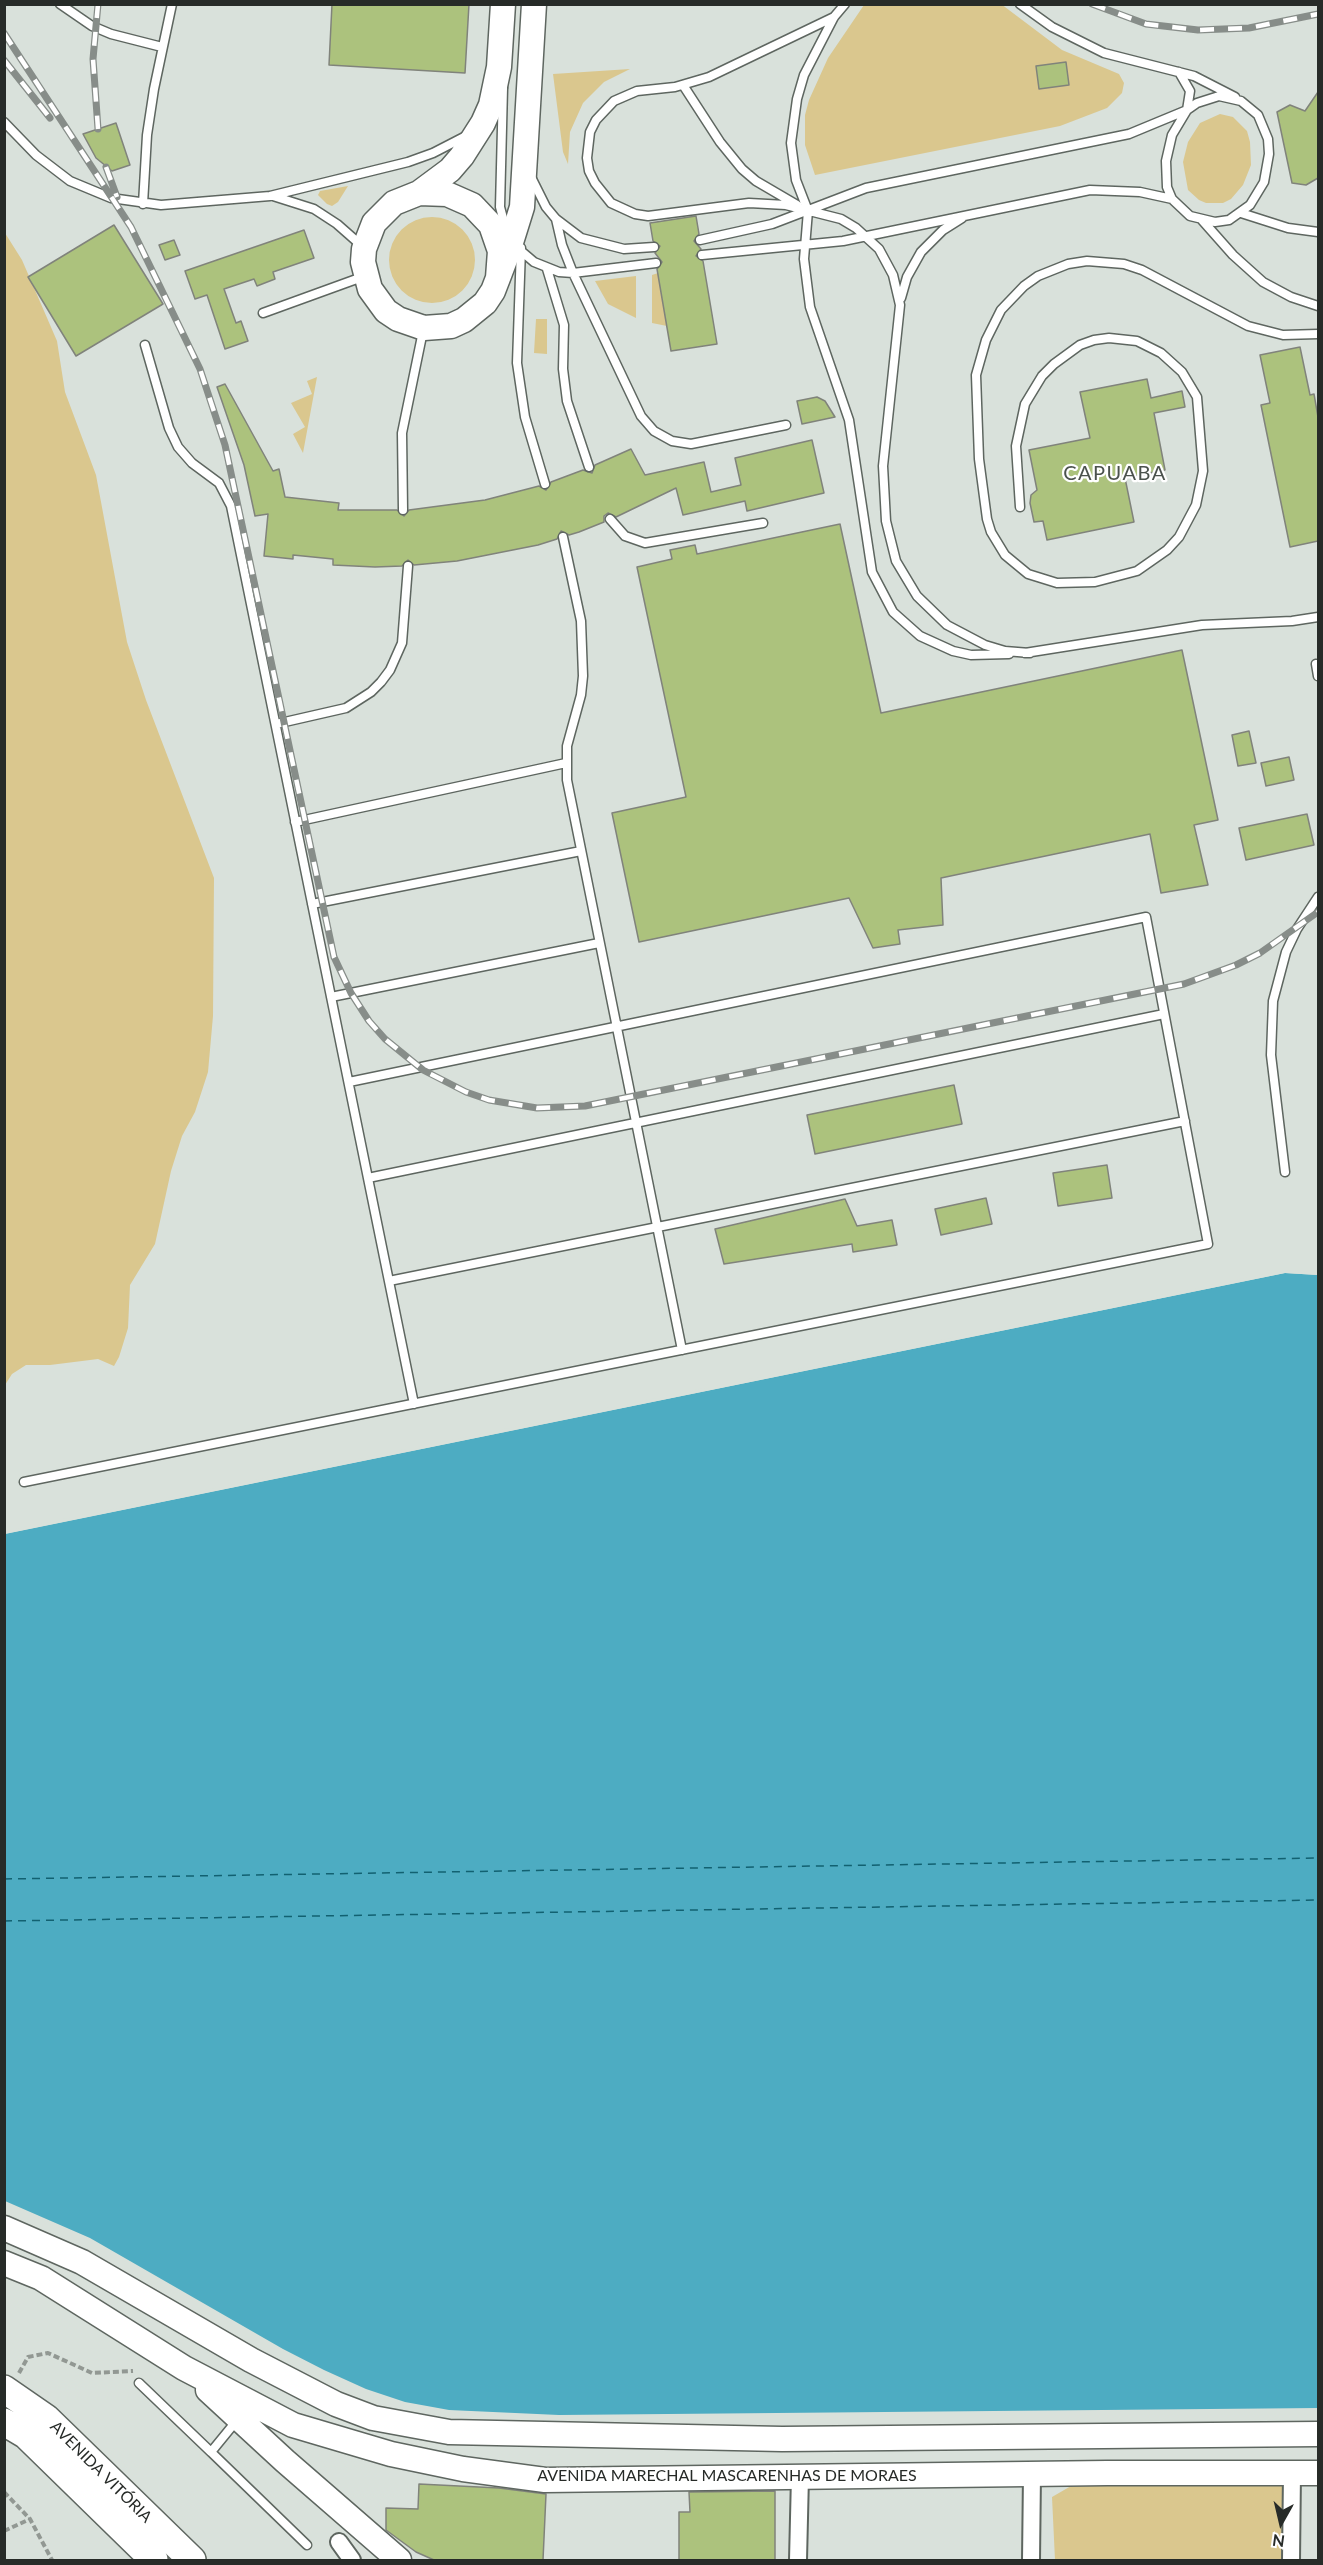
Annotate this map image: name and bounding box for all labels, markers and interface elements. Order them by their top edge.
district label: CAPUABA [1063,462,1167,486]
street label: AVENIDA VITÓRIA [46,2417,156,2527]
street label: AVENIDA MARECHAL MASCARENHAS DE MORAES [537,2466,917,2486]
north arrow [1251,2493,1311,2553]
text: N [1271,2531,1286,2552]

